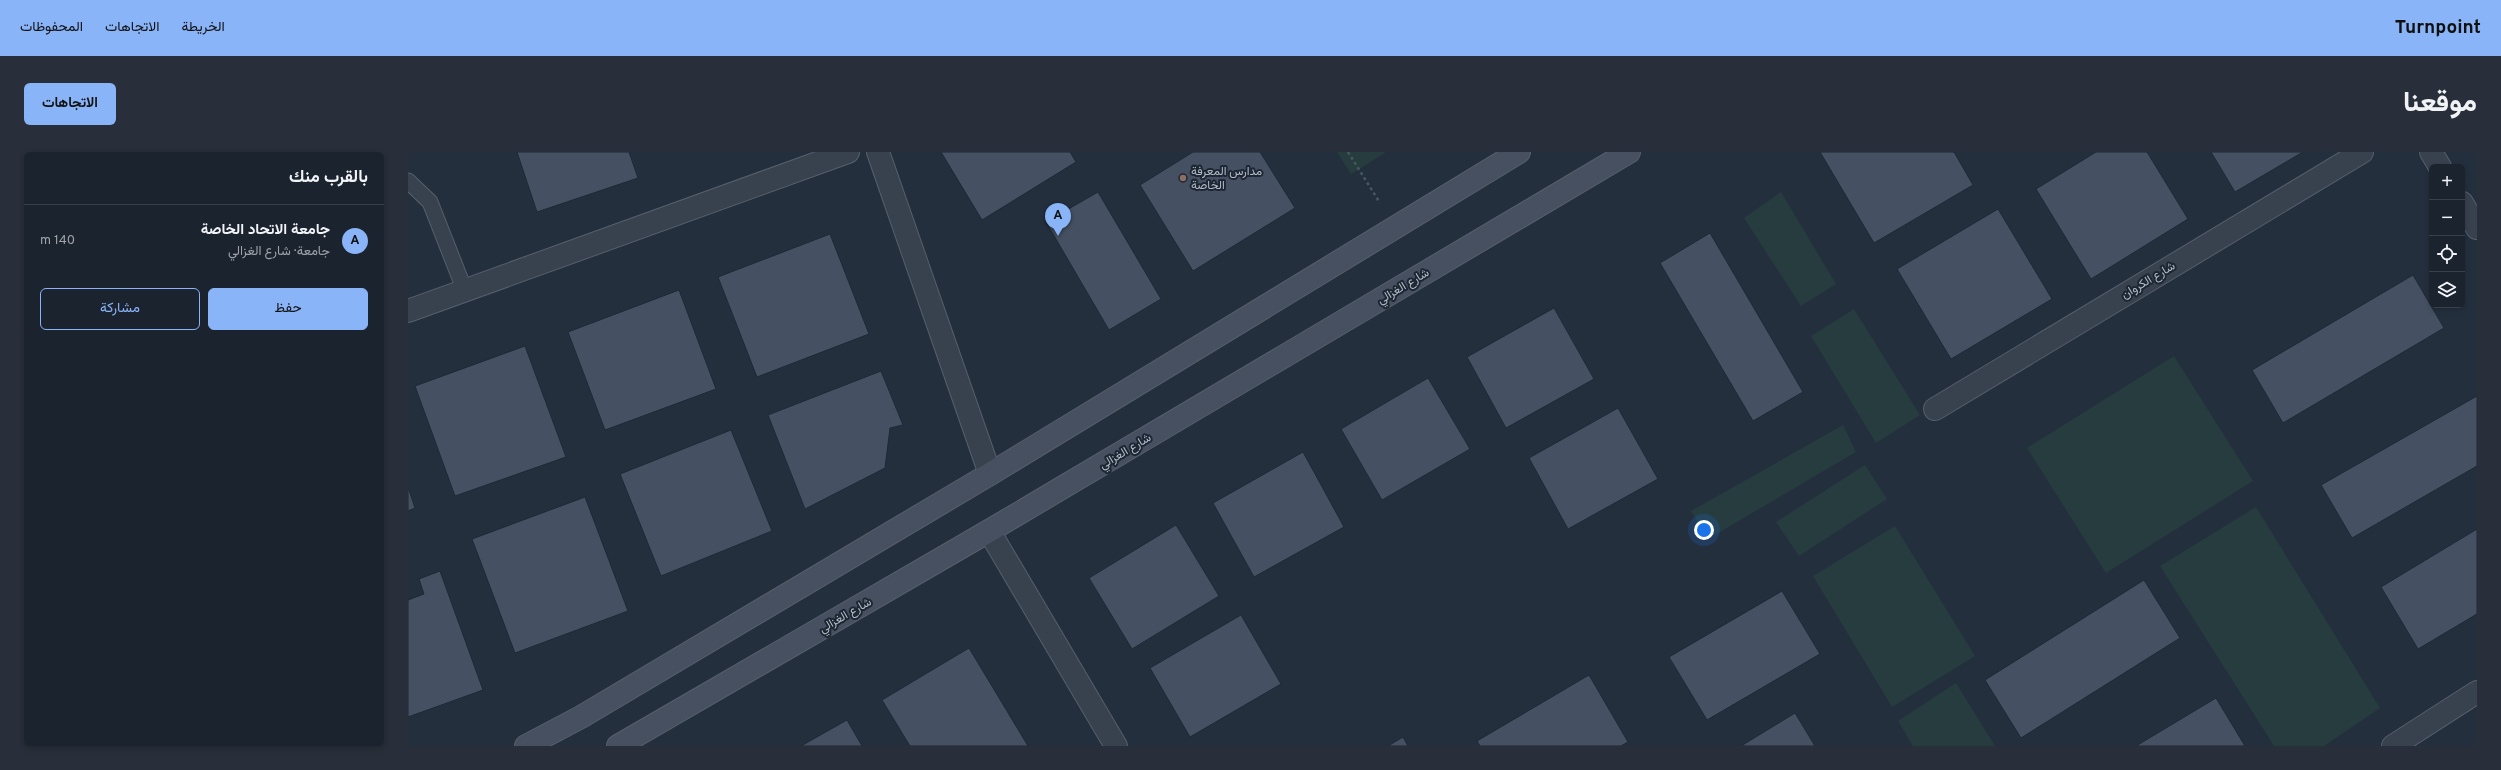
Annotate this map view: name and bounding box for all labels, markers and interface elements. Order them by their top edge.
text: Turnpoint [2395,16,2481,40]
text: المحفوظات [20,19,83,36]
text: الاتجاهات [105,19,159,36]
text: الخريطة [181,19,225,36]
button: الاتجاهات [24,83,116,125]
text: موقعنا [2403,86,2477,122]
place label: مدارس المعرفة الخاصة [1191,164,1262,194]
map controls [2429,164,2465,308]
button: + [2429,164,2465,200]
text: بالقرب منك [289,167,368,189]
marker: مدارس المعرفة الخاصة [1178,173,1188,183]
button: − [2429,200,2465,236]
pin: A [1045,203,1071,236]
text: جامعة الاتحاد الخاصة [201,221,330,240]
text: 140 m [40,233,75,249]
text: A [350,233,360,249]
button: locate [2429,236,2465,272]
text: جامعة · شارع الغزالي [228,244,330,260]
street label: شارع الكروان [2119,259,2178,303]
street label: شارع الغزالي [1375,265,1433,309]
button: layers [2429,272,2465,308]
button: مشاركة [40,288,200,330]
button: حفظ [208,288,368,330]
street label: شارع الغزالي [1097,430,1155,474]
your location [1694,520,1714,540]
street label: شارع الغزالي [816,594,875,638]

